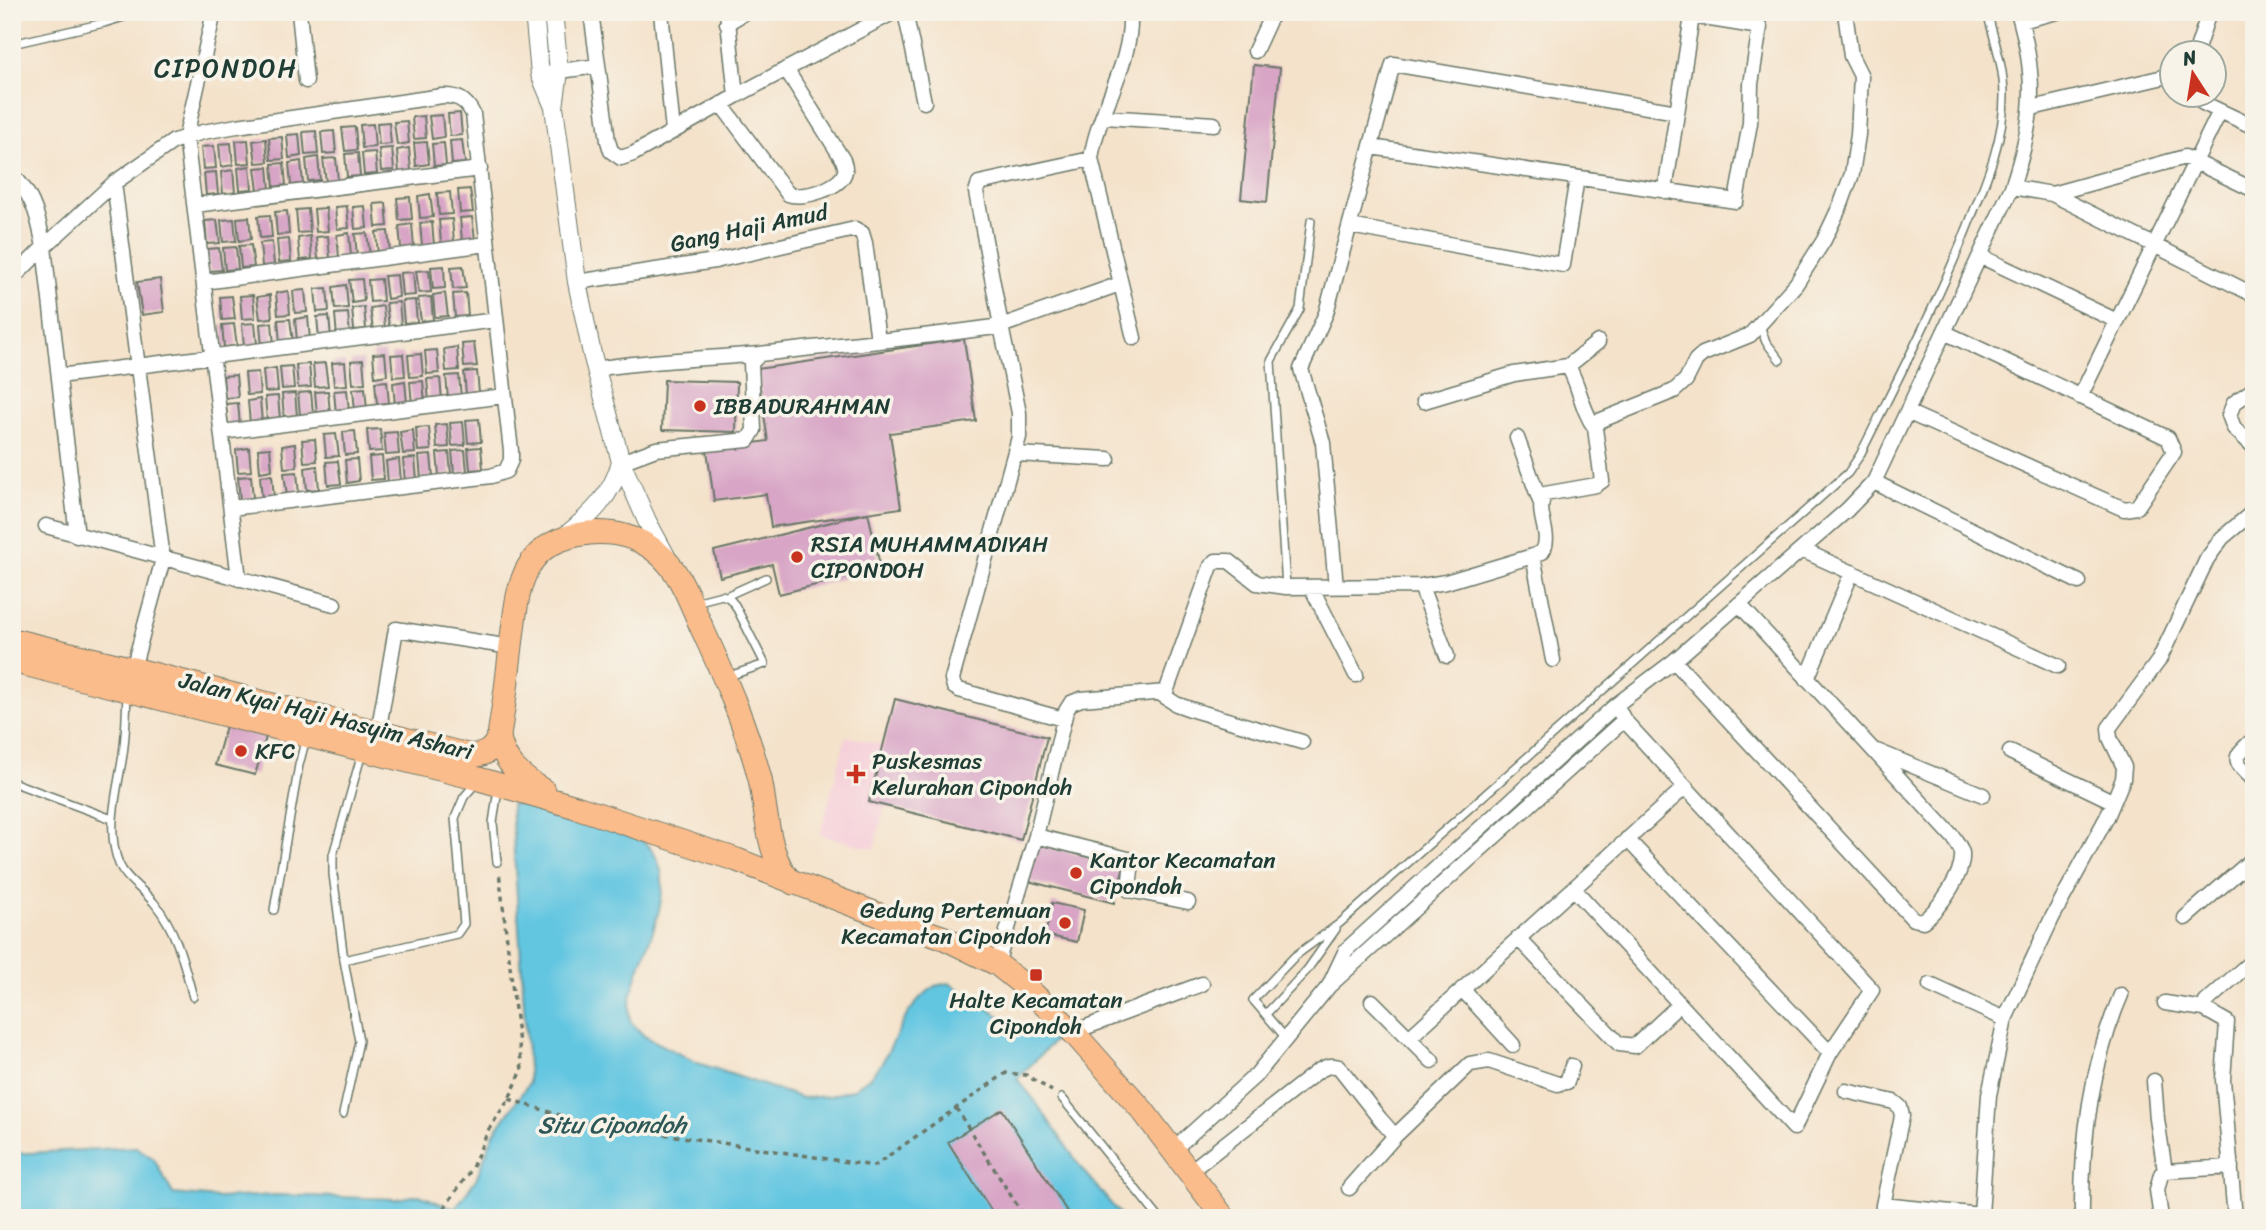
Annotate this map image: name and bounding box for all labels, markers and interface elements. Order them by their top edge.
north arrow [2158,38,2228,108]
text: N [2179,40,2200,76]
district label: CIPONDOH [154,45,298,91]
street label: Gang Haji Amud [667,191,833,265]
place label: IBBADURAHMAN [713,386,891,427]
marker: IBBADURAHMAN [692,398,708,414]
place label: RSIA MUHAMMADIYAH CIPONDOH [811,524,1048,591]
marker: RSIA MUHAMMADIYAH CIPONDOH [789,549,805,565]
street label: Jalan Kyai Haji Hasyim Ashari [174,659,478,772]
place label: KFC [255,731,296,772]
place label: Puskesmas Kelurahan Cipondoh [872,741,1072,808]
marker: KFC [233,743,249,759]
marker: Puskesmas Kelurahan Cipondoh [846,764,866,784]
place label: Kantor Kecamatan Cipondoh [1090,840,1276,907]
marker: Kantor Kecamatan Cipondoh [1068,865,1084,881]
place label: Gedung Pertemuan Kecamatan Cipondoh [841,890,1051,957]
marker: Gedung Pertemuan Kecamatan Cipondoh [1057,915,1073,931]
marker: Halte Kecamatan Cipondoh [1028,967,1044,983]
place label: Halte Kecamatan Cipondoh [949,980,1123,1047]
water label: Situ Cipondoh [538,1104,689,1146]

